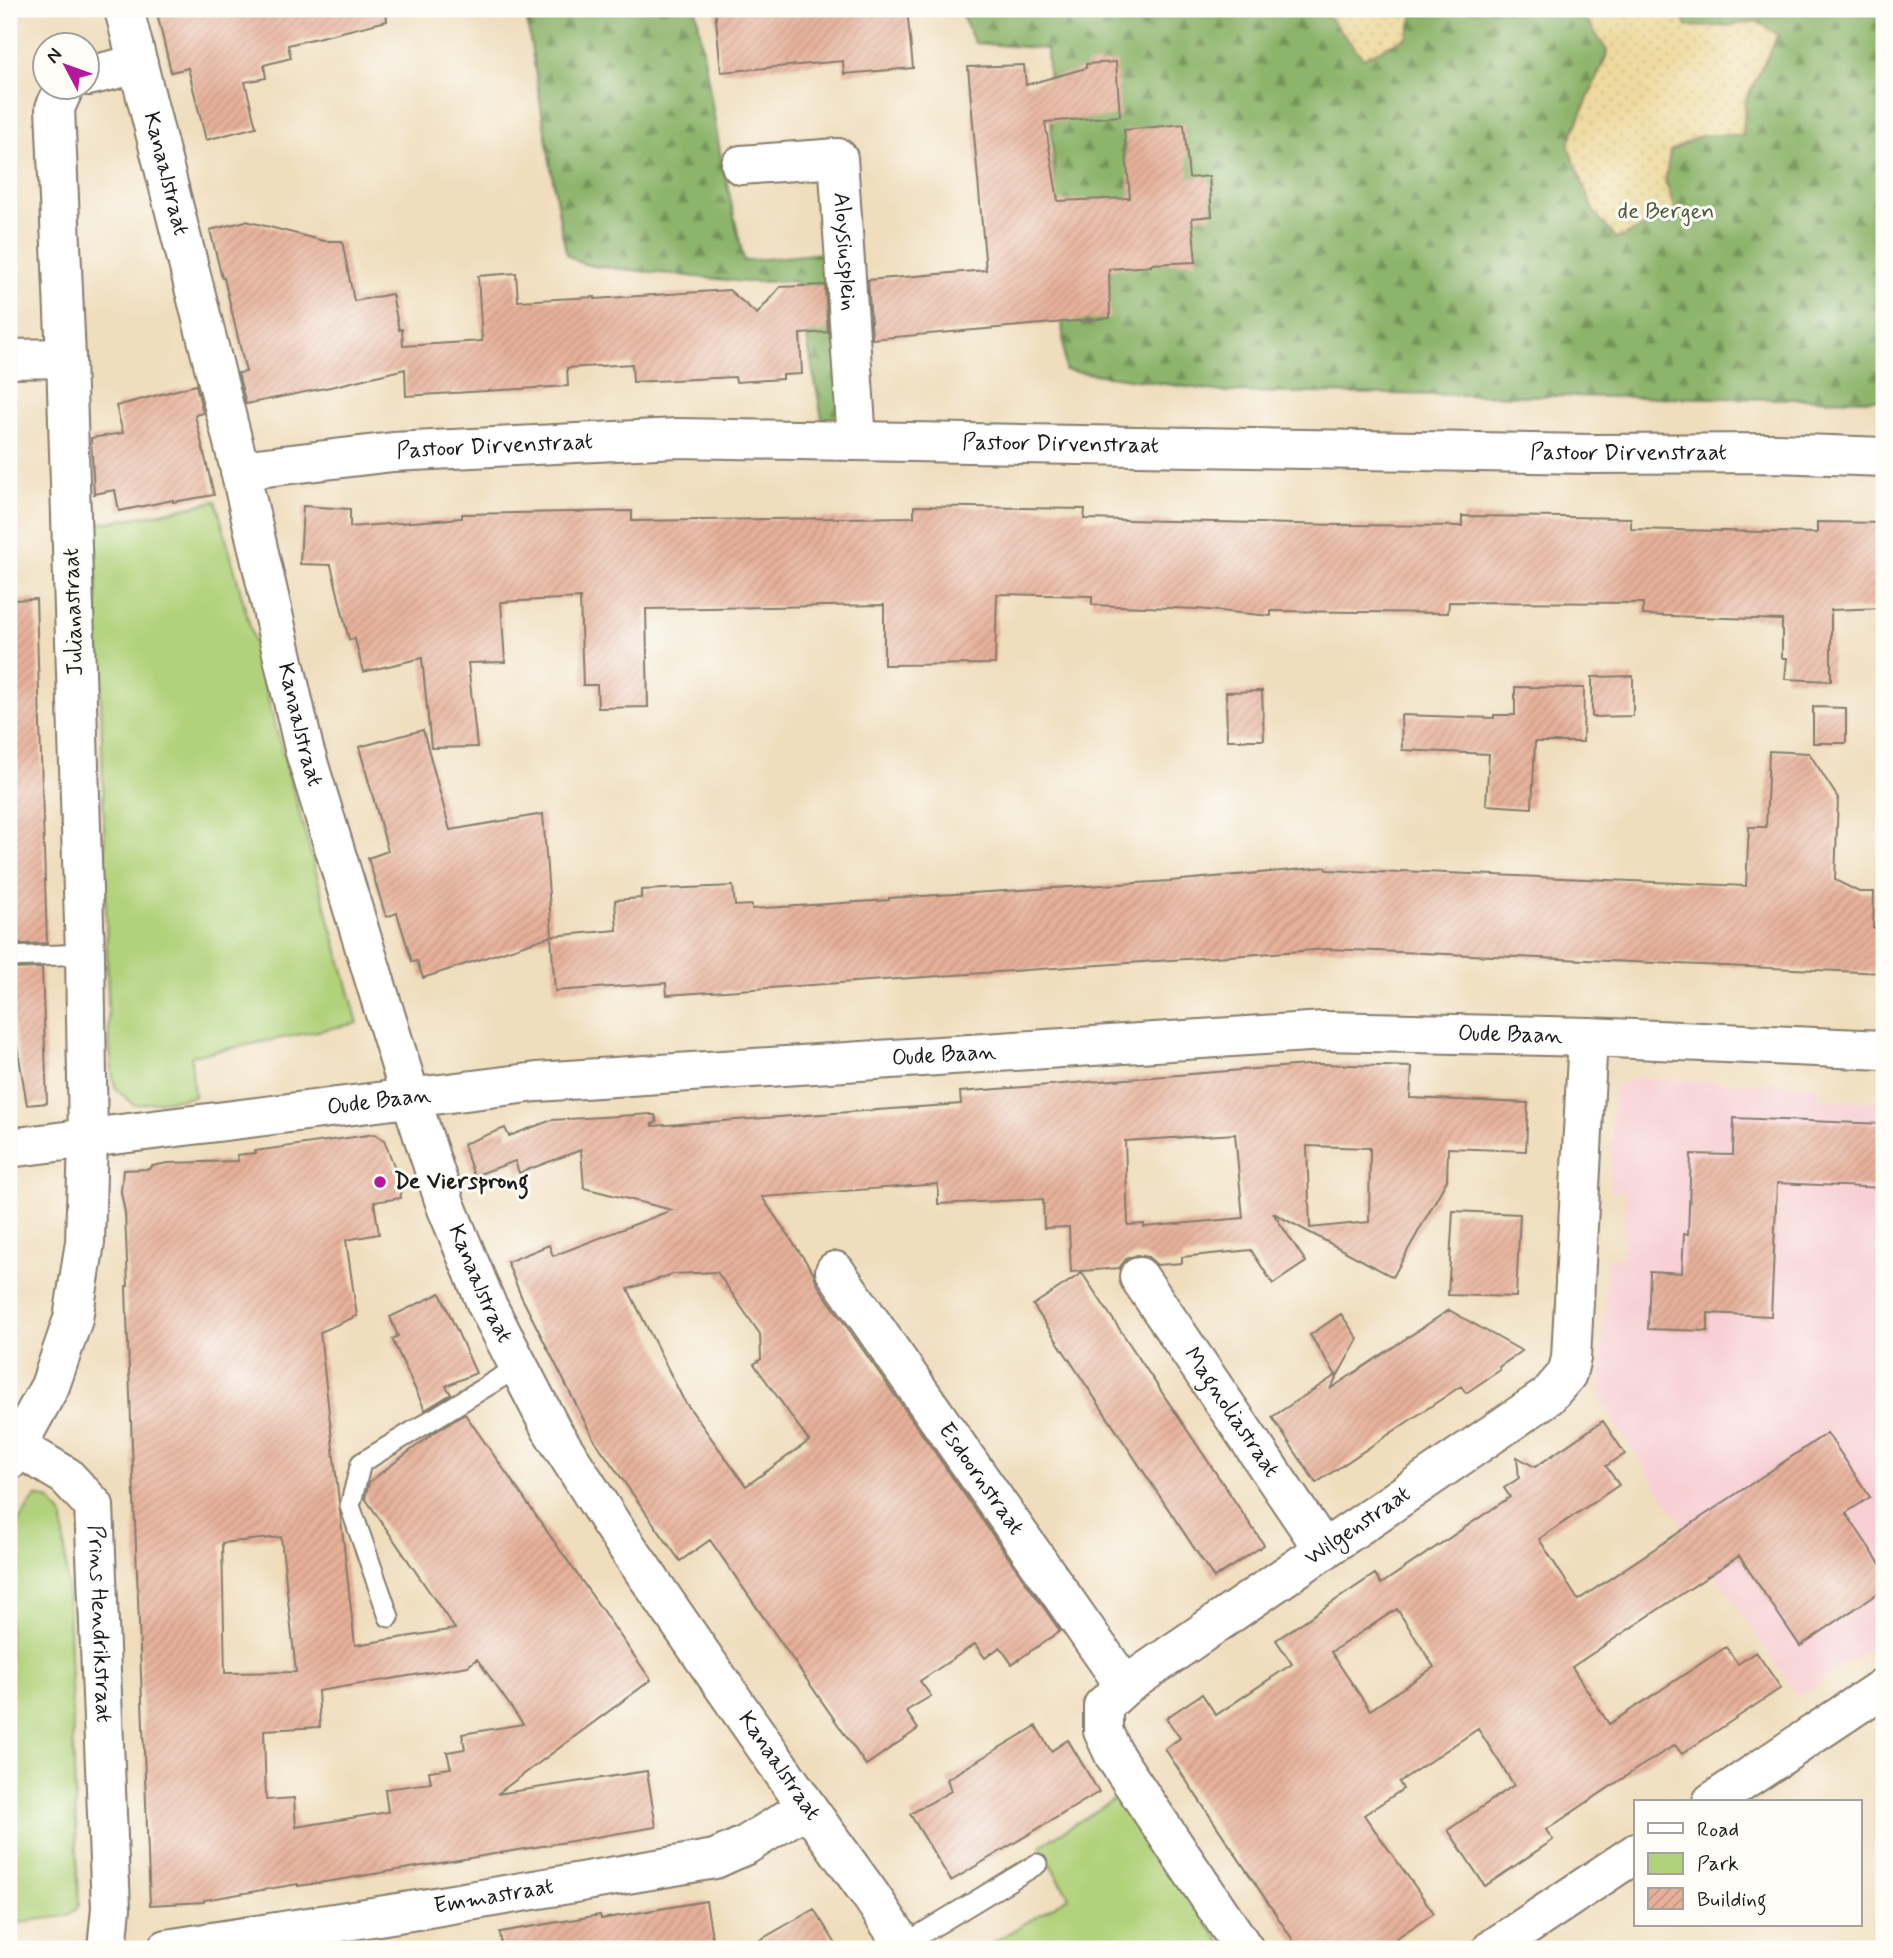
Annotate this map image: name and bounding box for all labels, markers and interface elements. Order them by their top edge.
north arrow [32,32,102,102]
text: N [41,43,68,69]
street label: Kanaalstraat [136,109,195,239]
street label: Aloysiusplein [825,191,863,312]
park label: de Bergen [1618,197,1714,227]
street label: Pastoor Dirvenstraat [396,427,594,467]
street label: Pastoor Dirvenstraat [962,428,1159,461]
street label: Pastoor Dirvenstraat [1530,438,1727,469]
street label: Julianastraat [57,547,91,677]
street label: Kanaalstraat [270,660,330,790]
street label: Oude Baan [1458,1019,1563,1051]
street label: Oude Baan [891,1037,997,1074]
street label: Oude Baan [325,1080,433,1123]
place label: De Viersprong [394,1167,529,1200]
marker: De Viersprong [372,1174,388,1190]
street label: Kanaalstraat [440,1220,519,1348]
street label: Magnoliastraat [1176,1342,1286,1484]
street label: Esdoornstraat [931,1417,1030,1541]
street label: Wilgenstraat [1299,1480,1417,1573]
street label: Prins Hendrikstraat [80,1524,118,1723]
street label: Kanaalstraat [731,1706,827,1827]
legend [1634,1800,1862,1926]
text: Road [1697,1816,1739,1844]
text: Park [1697,1850,1739,1878]
street label: Emmastraat [432,1872,556,1922]
text: Building [1697,1886,1767,1916]

